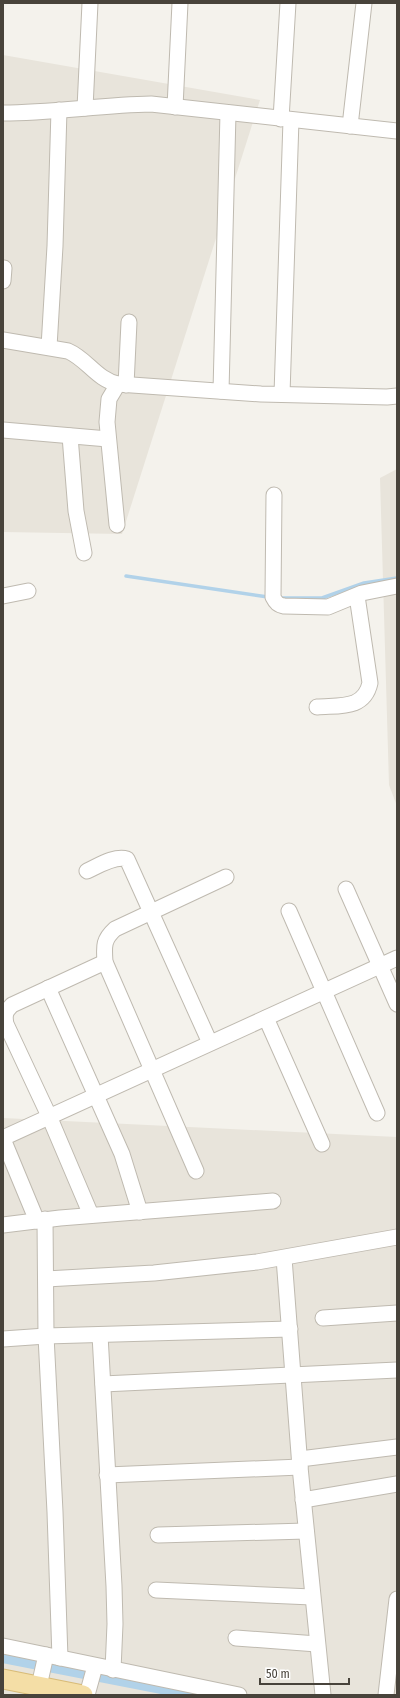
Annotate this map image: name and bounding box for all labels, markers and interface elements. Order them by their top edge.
scale bar [260,1660,349,1686]
text: 50 m [266,1667,290,1681]

